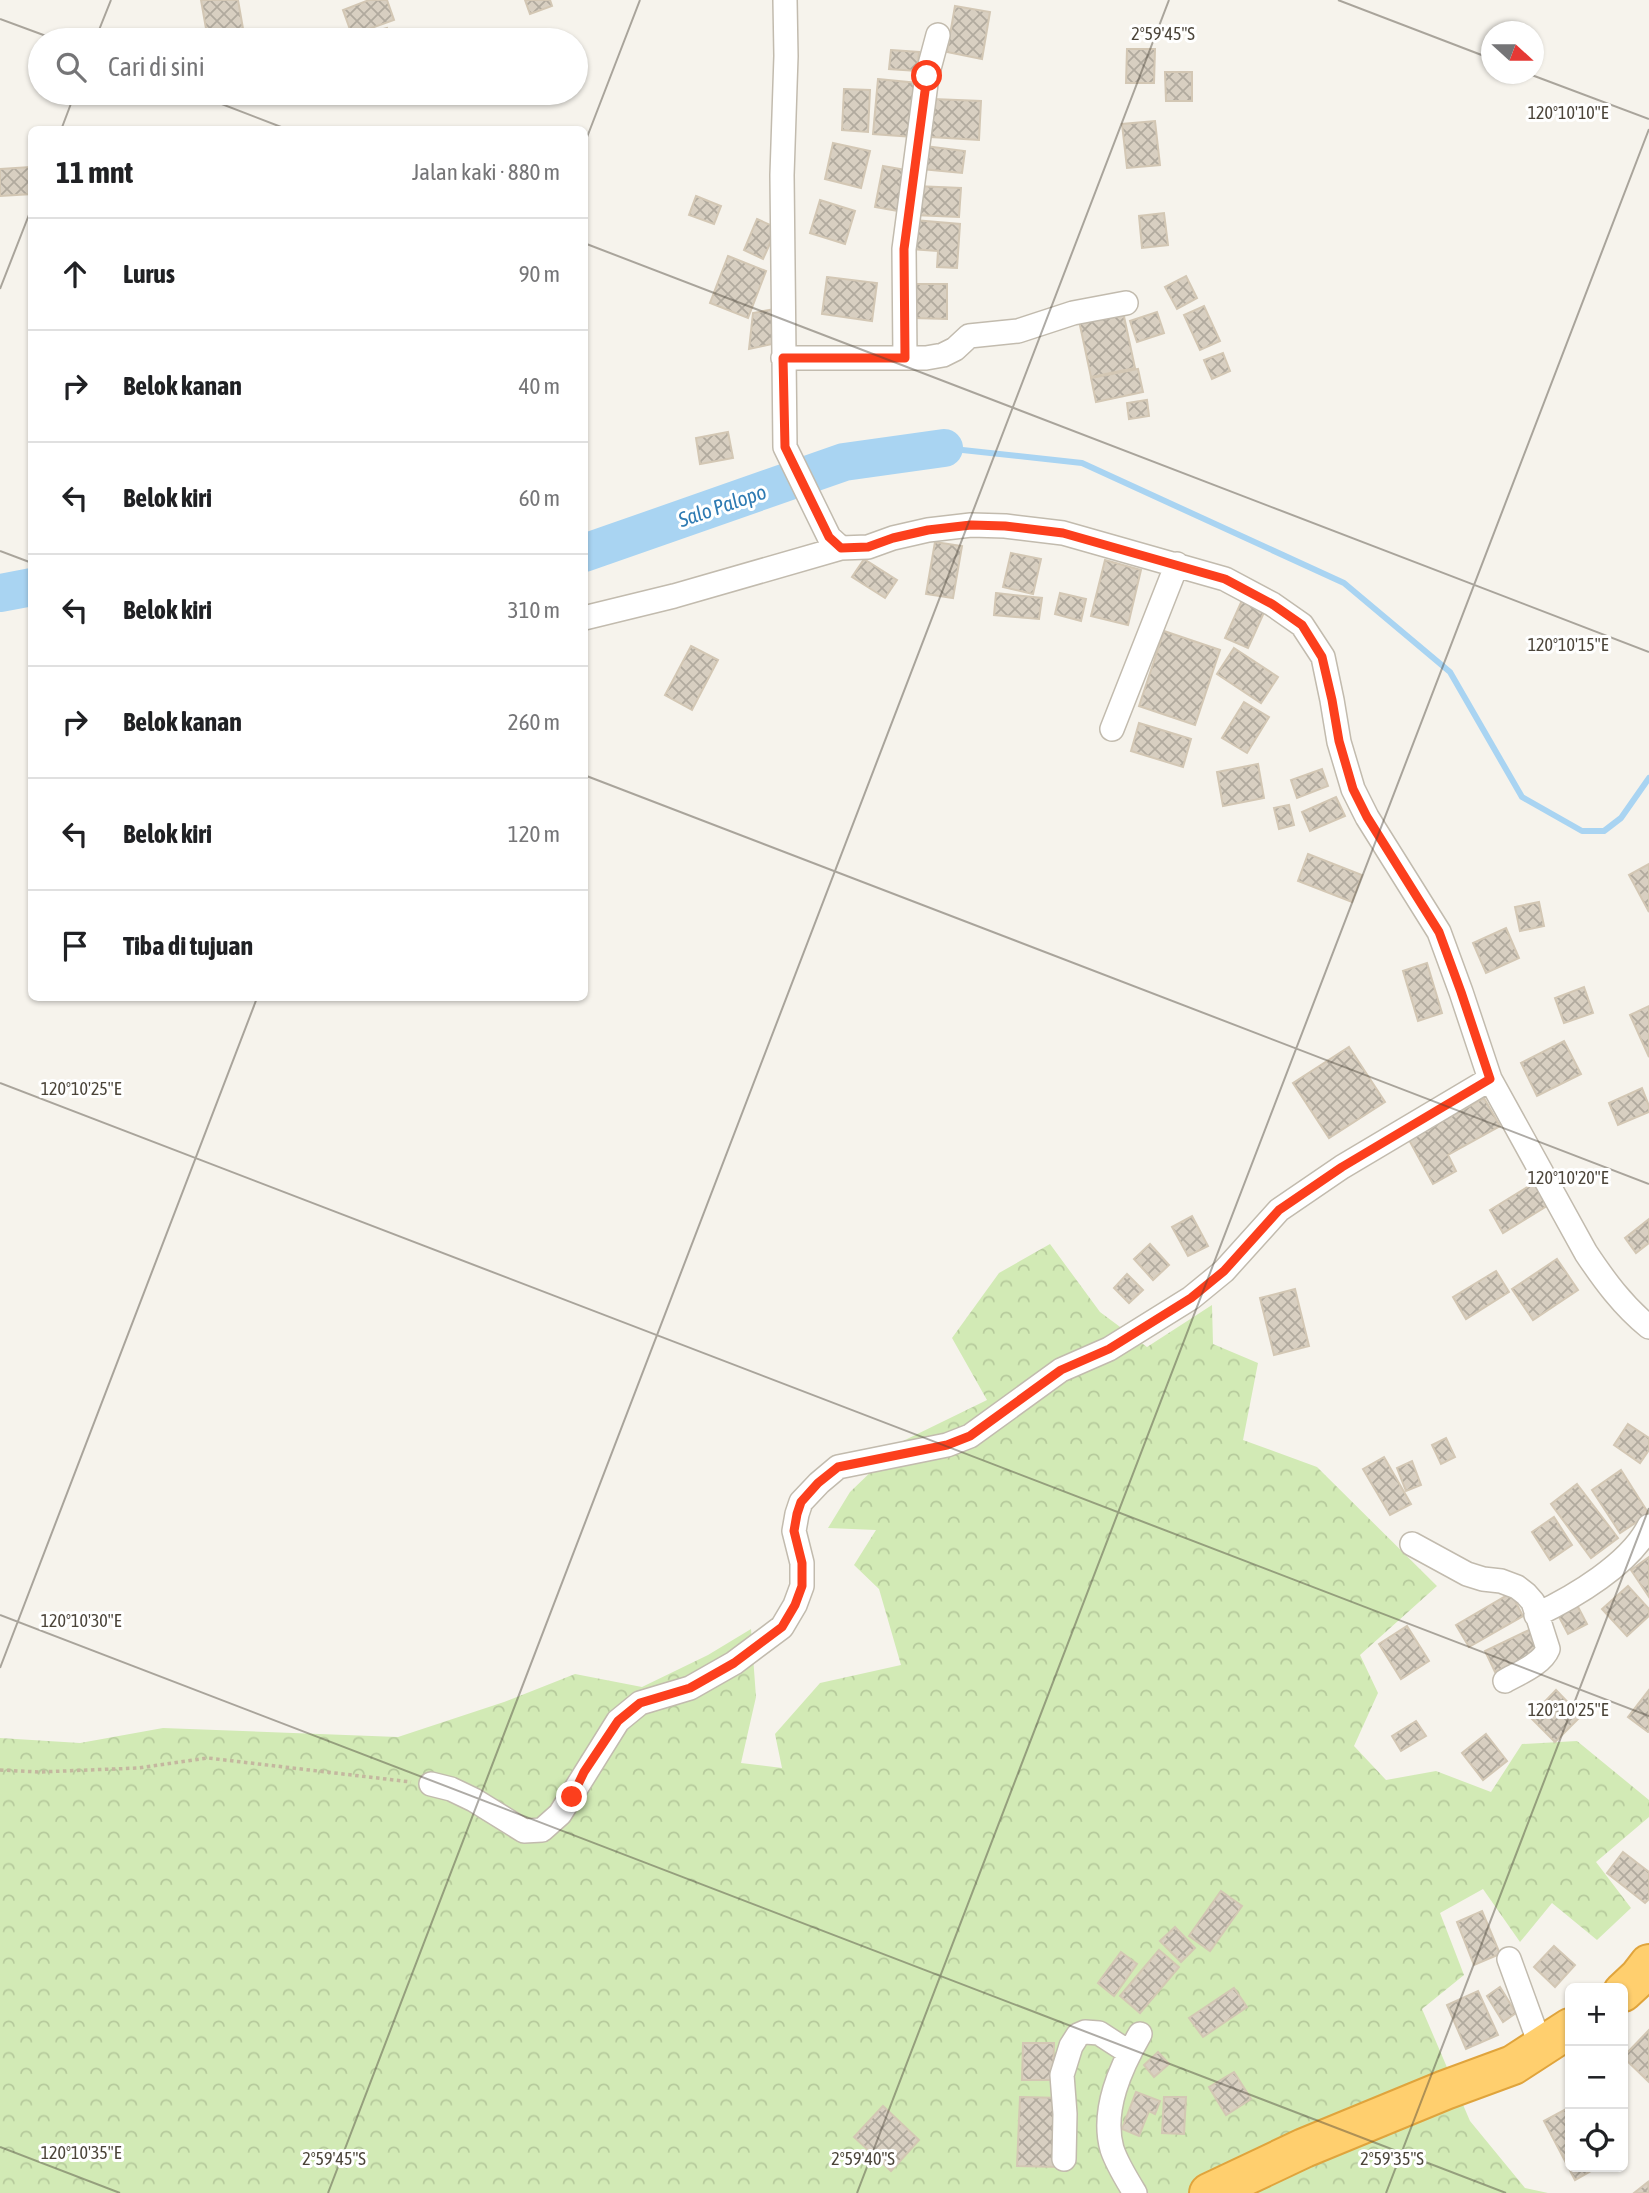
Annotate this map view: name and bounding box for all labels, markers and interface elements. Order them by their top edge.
north arrow [1481,21,1544,84]
text: 2°59'45"S [1131,23,1195,44]
search box [28,28,588,105]
icon: search [52,48,90,86]
text: Cari di sini [108,52,205,82]
route start [911,60,942,91]
text: 120°10'10"E [1528,102,1609,123]
text: 11 mnt [56,155,133,189]
text: Jalan kaki · 880 m [412,159,560,185]
icon: ahead [56,255,94,293]
text: Lurus [123,259,175,289]
text: 90 m [519,261,560,287]
icon: right [56,367,94,405]
text: Belok kanan [123,371,242,401]
text: 40 m [519,373,560,399]
icon: left [56,479,94,517]
water label: Salo Palopo [674,479,769,532]
text: Belok kiri [123,483,212,513]
text: 60 m [519,485,560,511]
icon: left [56,591,94,629]
text: Belok kiri [123,595,212,625]
text: 310 m [508,597,560,623]
text: 120°10'15"E [1528,634,1609,655]
icon: right [56,703,94,741]
text: Belok kanan [123,707,242,737]
text: 260 m [508,709,560,735]
icon: left [56,815,94,853]
text: Belok kiri [123,819,212,849]
text: 120 m [508,821,560,847]
icon: arrive [56,927,94,965]
text: Tiba di tujuan [123,931,253,961]
text: 120°10'25"E [41,1078,122,1099]
text: 120°10'20"E [1528,1167,1609,1188]
text: 120°10'30"E [41,1610,122,1631]
text: 120°10'25"E [1528,1699,1609,1720]
route end [556,1781,587,1812]
map controls [1565,1983,1628,2172]
button: + [1565,1983,1628,2046]
button: − [1565,2046,1628,2109]
button: locate [1565,2109,1628,2172]
text: 120°10'35"E [41,2142,122,2163]
text: 2°59'45"S [302,2148,366,2169]
text: 2°59'40"S [831,2148,895,2169]
text: 2°59'35"S [1360,2148,1424,2169]

